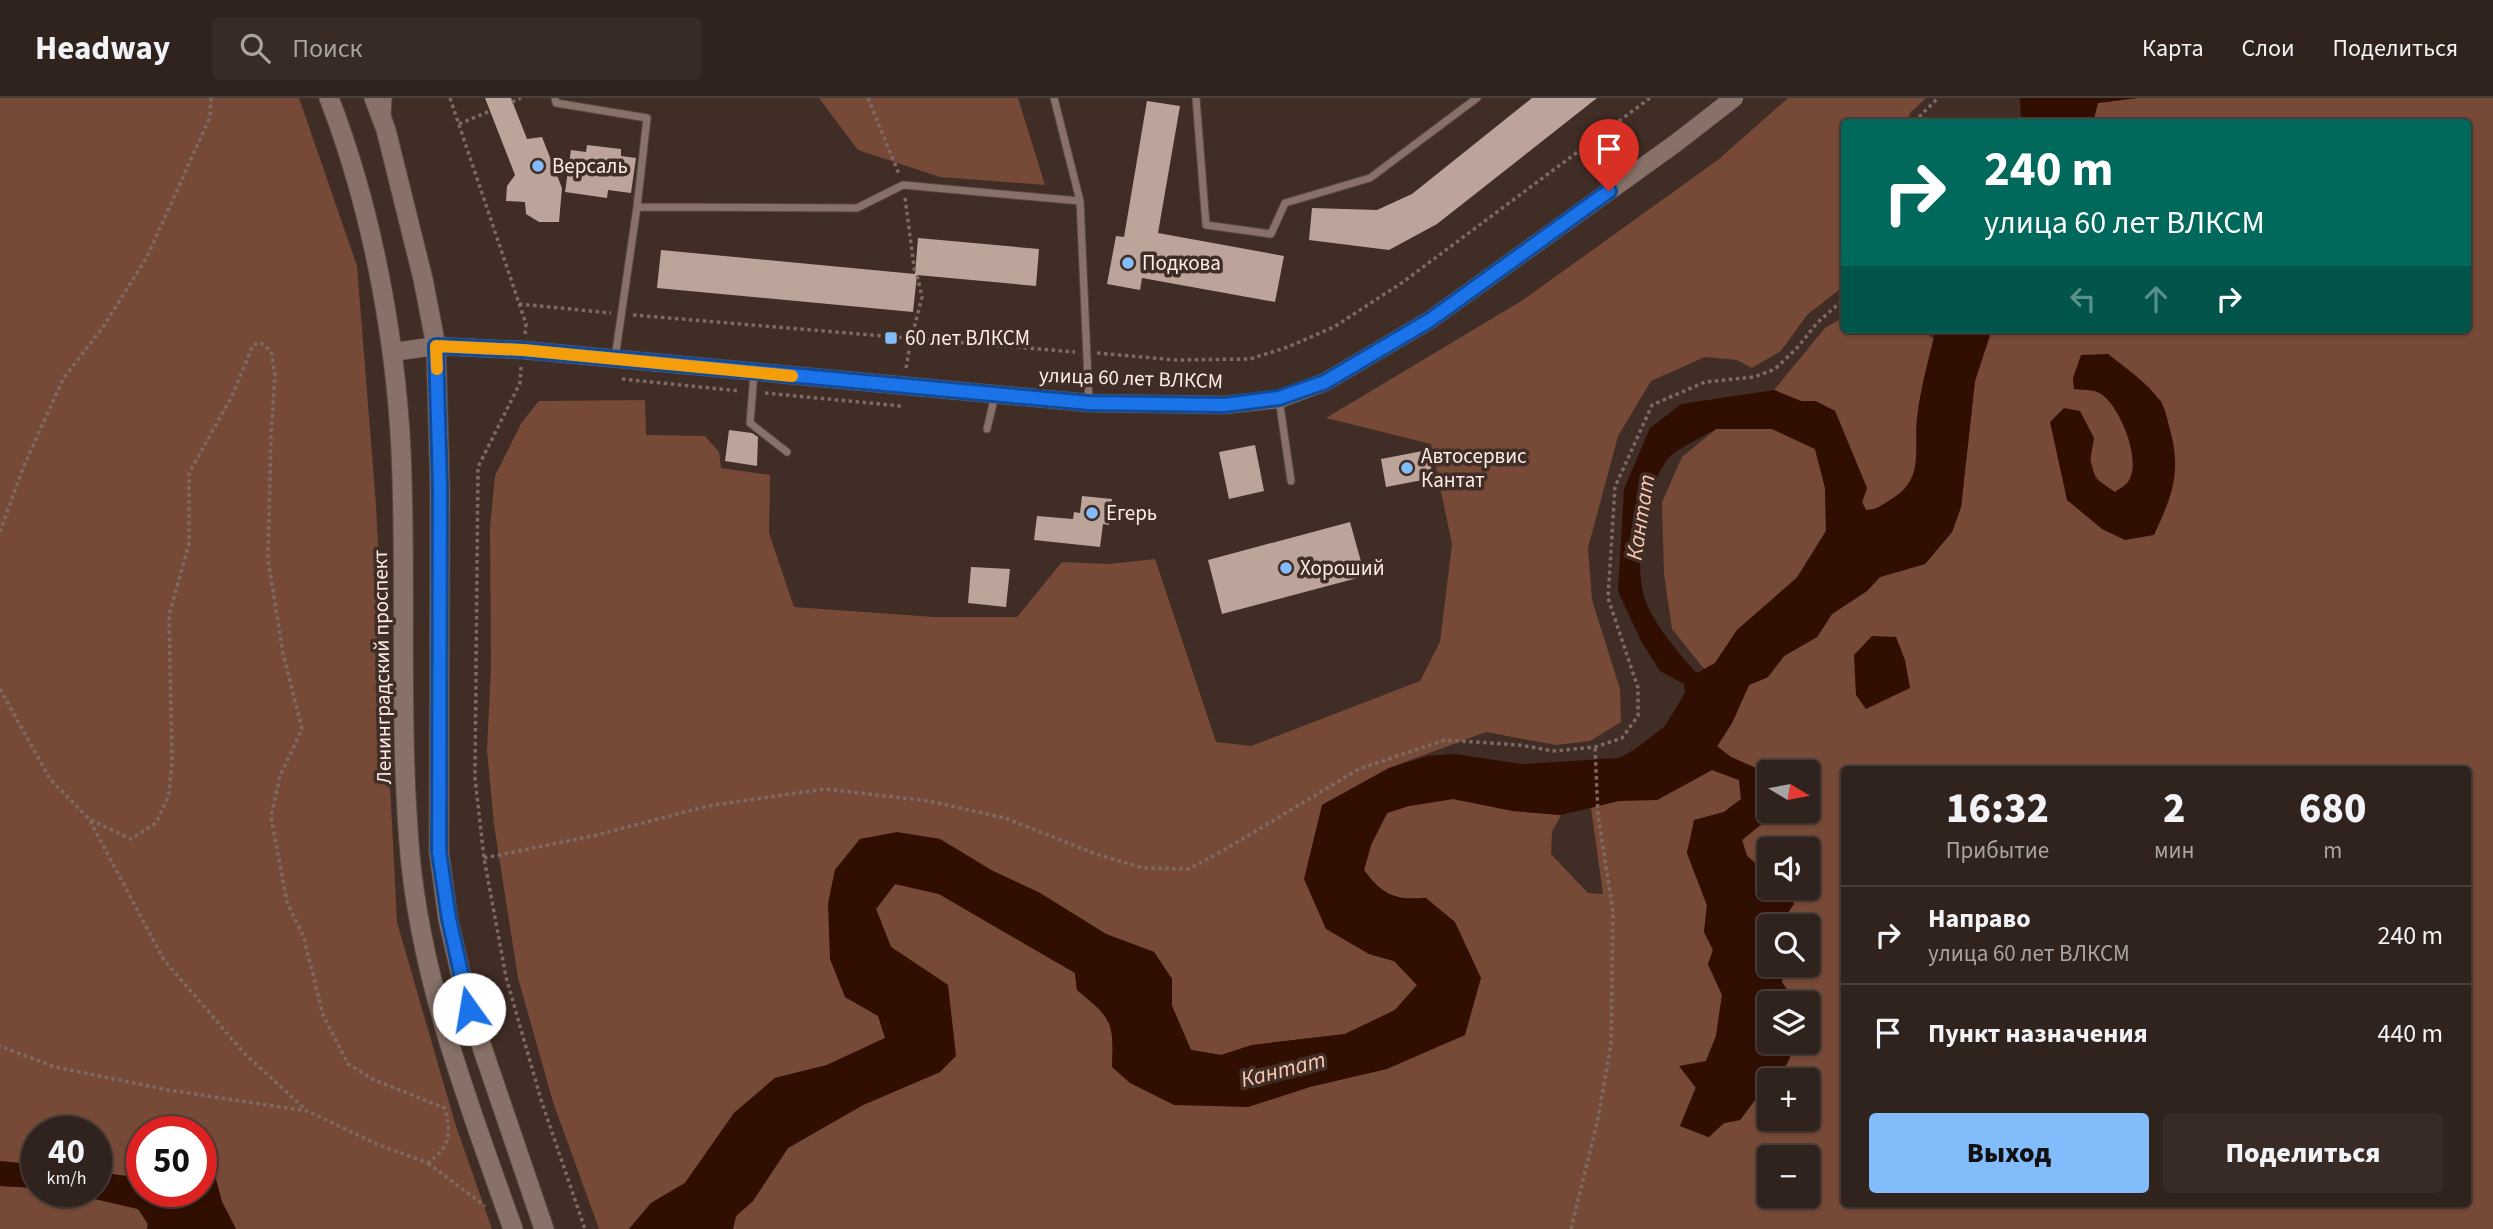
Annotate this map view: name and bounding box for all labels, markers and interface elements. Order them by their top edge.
search box [212,17,702,80]
text: Headway [35,25,170,72]
icon: search [236,29,274,67]
text: Поиск [292,30,362,67]
text: Карта [2142,31,2204,66]
text: Слои [2242,31,2295,66]
text: Поделиться [2333,31,2458,66]
pin [1579,119,1639,191]
icon: arrive [1590,130,1628,168]
text: 240 m [1984,135,2113,205]
icon: right [1869,147,1960,238]
place label: Версаль [552,151,628,181]
marker: Версаль [530,158,546,174]
text: улица 60 лет ВЛКСМ [1984,200,2265,246]
place label: Подкова [1142,248,1221,278]
marker: Подкова [1120,255,1136,271]
icon: left [2064,280,2102,318]
icon: ahead [2137,280,2175,318]
icon: right [2210,280,2248,318]
place label: 60 лет ВЛКСМ [905,323,1030,353]
marker: 60 лет ВЛКСМ [883,330,899,346]
street label: улица 60 лет ВЛКСМ [1038,360,1224,396]
place label: Автосервис Кантат [1421,441,1527,495]
marker: Автосервис Кантат [1399,460,1415,476]
water label: Кантат [1617,472,1664,562]
place label: Егерь [1106,498,1157,528]
marker: Егерь [1084,505,1100,521]
street label: Ленинградский проспект [365,549,399,785]
place label: Хороший [1300,553,1385,583]
marker: Хороший [1278,560,1294,576]
north arrow [1757,760,1820,822]
map controls [1757,760,1820,1208]
text: 16:32 [1946,779,2049,839]
text: 2 [2163,779,2185,839]
text: 680 [2299,779,2366,839]
text: Прибытие [1946,834,2049,867]
text: мин [2154,834,2194,867]
text: m [2323,834,2342,867]
button: sound [1757,837,1820,900]
text: Направо [1928,900,2031,937]
button: search [1757,914,1820,977]
icon: right [1869,916,1907,954]
text: 240 m [2377,917,2443,954]
text: улица 60 лет ВЛКСМ [1928,937,2130,970]
position arrow [432,972,506,1046]
button: layers [1757,991,1820,1054]
icon: arrive [1869,1014,1907,1052]
text: Пункт назначения [1928,1015,2148,1052]
text: 440 m [2377,1015,2443,1052]
water label: Кантат [1237,1043,1329,1096]
button: + [1757,1068,1820,1131]
button: Выход [1869,1113,2149,1193]
button: Поделиться [2163,1113,2443,1193]
speed limit sign: 50 [126,1116,217,1207]
text: 40 [48,1127,85,1177]
button: − [1757,1145,1820,1208]
text: km/h [47,1166,86,1191]

